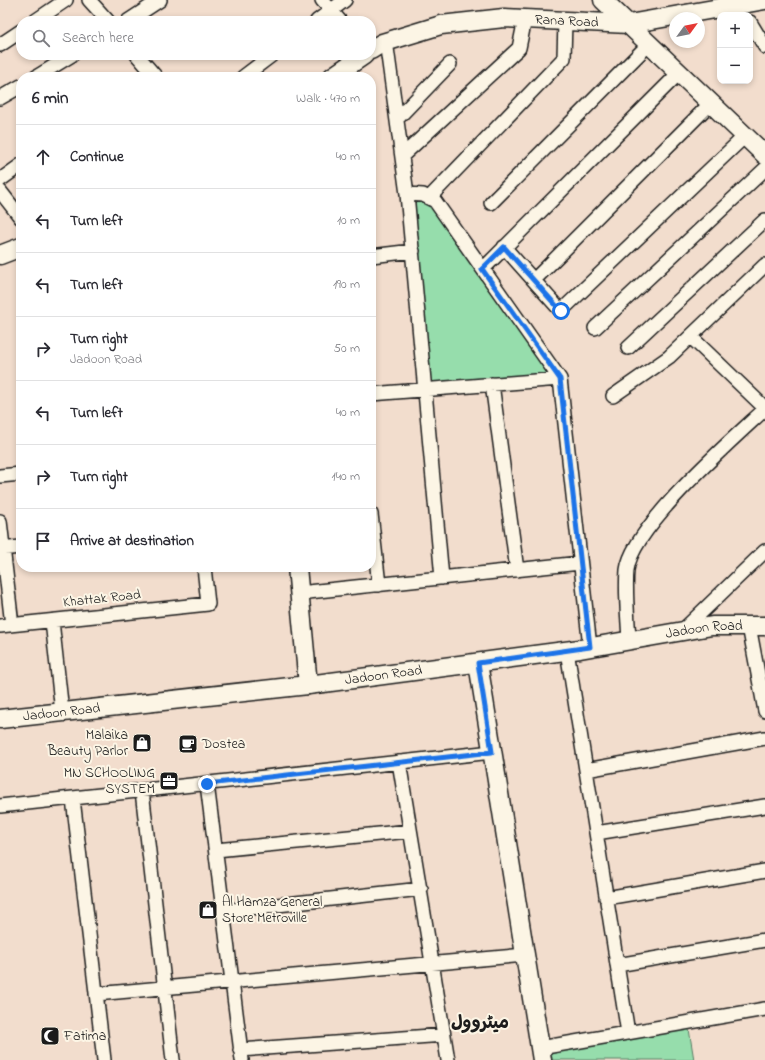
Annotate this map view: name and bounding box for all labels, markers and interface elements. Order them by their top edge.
street label: Rana Road [534,9,599,33]
north arrow [669,12,705,48]
map controls [717,12,753,84]
button: + [717,12,753,48]
search box [16,16,376,60]
icon: search [30,27,52,49]
text: Search here [62,27,134,49]
button: − [717,48,753,84]
text: 6 min [32,86,68,111]
text: Walk · 470 m [296,89,360,108]
icon: ahead [32,146,54,168]
text: Continue [70,146,124,168]
text: 40 m [336,147,360,166]
icon: left [32,210,54,232]
text: Turn left [70,210,123,232]
text: 10 m [337,211,360,230]
icon: left [32,274,54,296]
text: Turn left [70,274,123,296]
text: 190 m [333,275,360,294]
route start [552,302,570,320]
text: Turn right [70,328,128,350]
icon: right [32,338,54,360]
text: 50 m [334,339,360,358]
text: Jadoon Road [70,350,142,369]
icon: left [32,402,54,424]
text: Turn left [70,402,123,424]
text: 40 m [336,403,360,422]
icon: right [32,466,54,488]
text: Turn right [70,466,128,488]
text: 140 m [332,467,360,486]
icon: arrive [32,530,54,552]
text: Arrive at destination [70,530,194,552]
street label: Khattak Road [62,584,142,614]
street label: Jadoon Road [664,616,743,644]
street label: Jadoon Road [344,659,423,691]
street label: Jadoon Road [22,697,102,727]
place label: Malaika Beauty Parlor [47,725,129,763]
shop icon: Malaika Beauty Parlor [131,732,153,754]
cafe icon: Dostea [177,733,199,755]
place label: Dostea [201,734,245,755]
place label: MN SCHOOLING SYSTEM [64,763,155,800]
office icon: MN SCHOOLING SYSTEM [158,770,180,792]
route end [198,775,216,793]
place label: Al Hamza General Store Metroville [222,892,322,929]
shop icon: Al Hamza General Store Metroville [197,899,219,921]
district label: میٹروول [451,1011,509,1037]
mosque icon: Fatima [39,1025,61,1047]
place label: Fatima [63,1026,106,1047]

